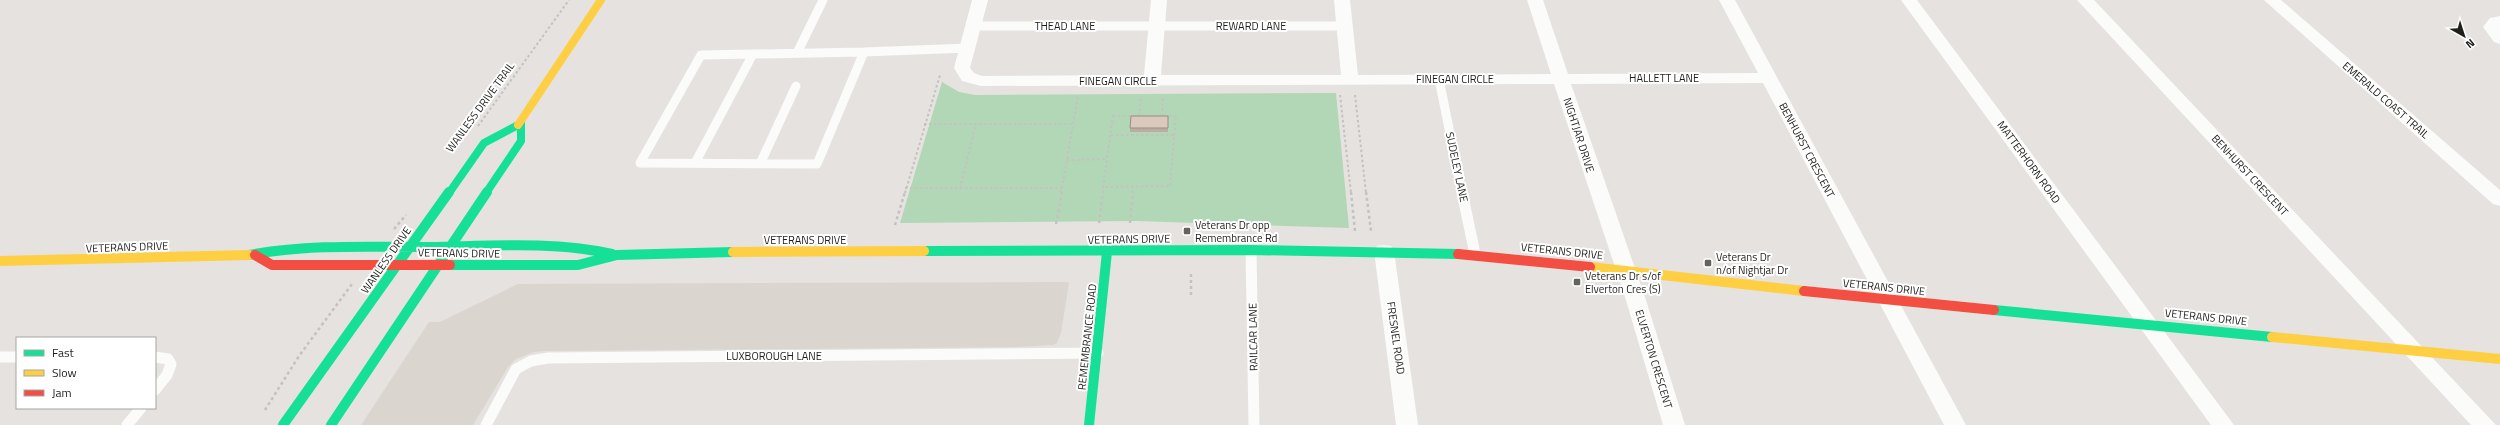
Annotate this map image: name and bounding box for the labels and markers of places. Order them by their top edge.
place label: Veterans Dr opp Remembrance Rd [1195,217,1278,246]
marker: Veterans Dr opp Remembrance Rd [1182,226,1192,236]
place label: Veterans Dr n/of Nightjar Dr [1716,249,1788,278]
marker: Veterans Dr n/of Nightjar Dr [1703,258,1713,268]
place label: Veterans Dr s/of Elverton Cres (S) [1585,268,1661,297]
marker: Veterans Dr s/of Elverton Cres (S) [1572,277,1582,287]

